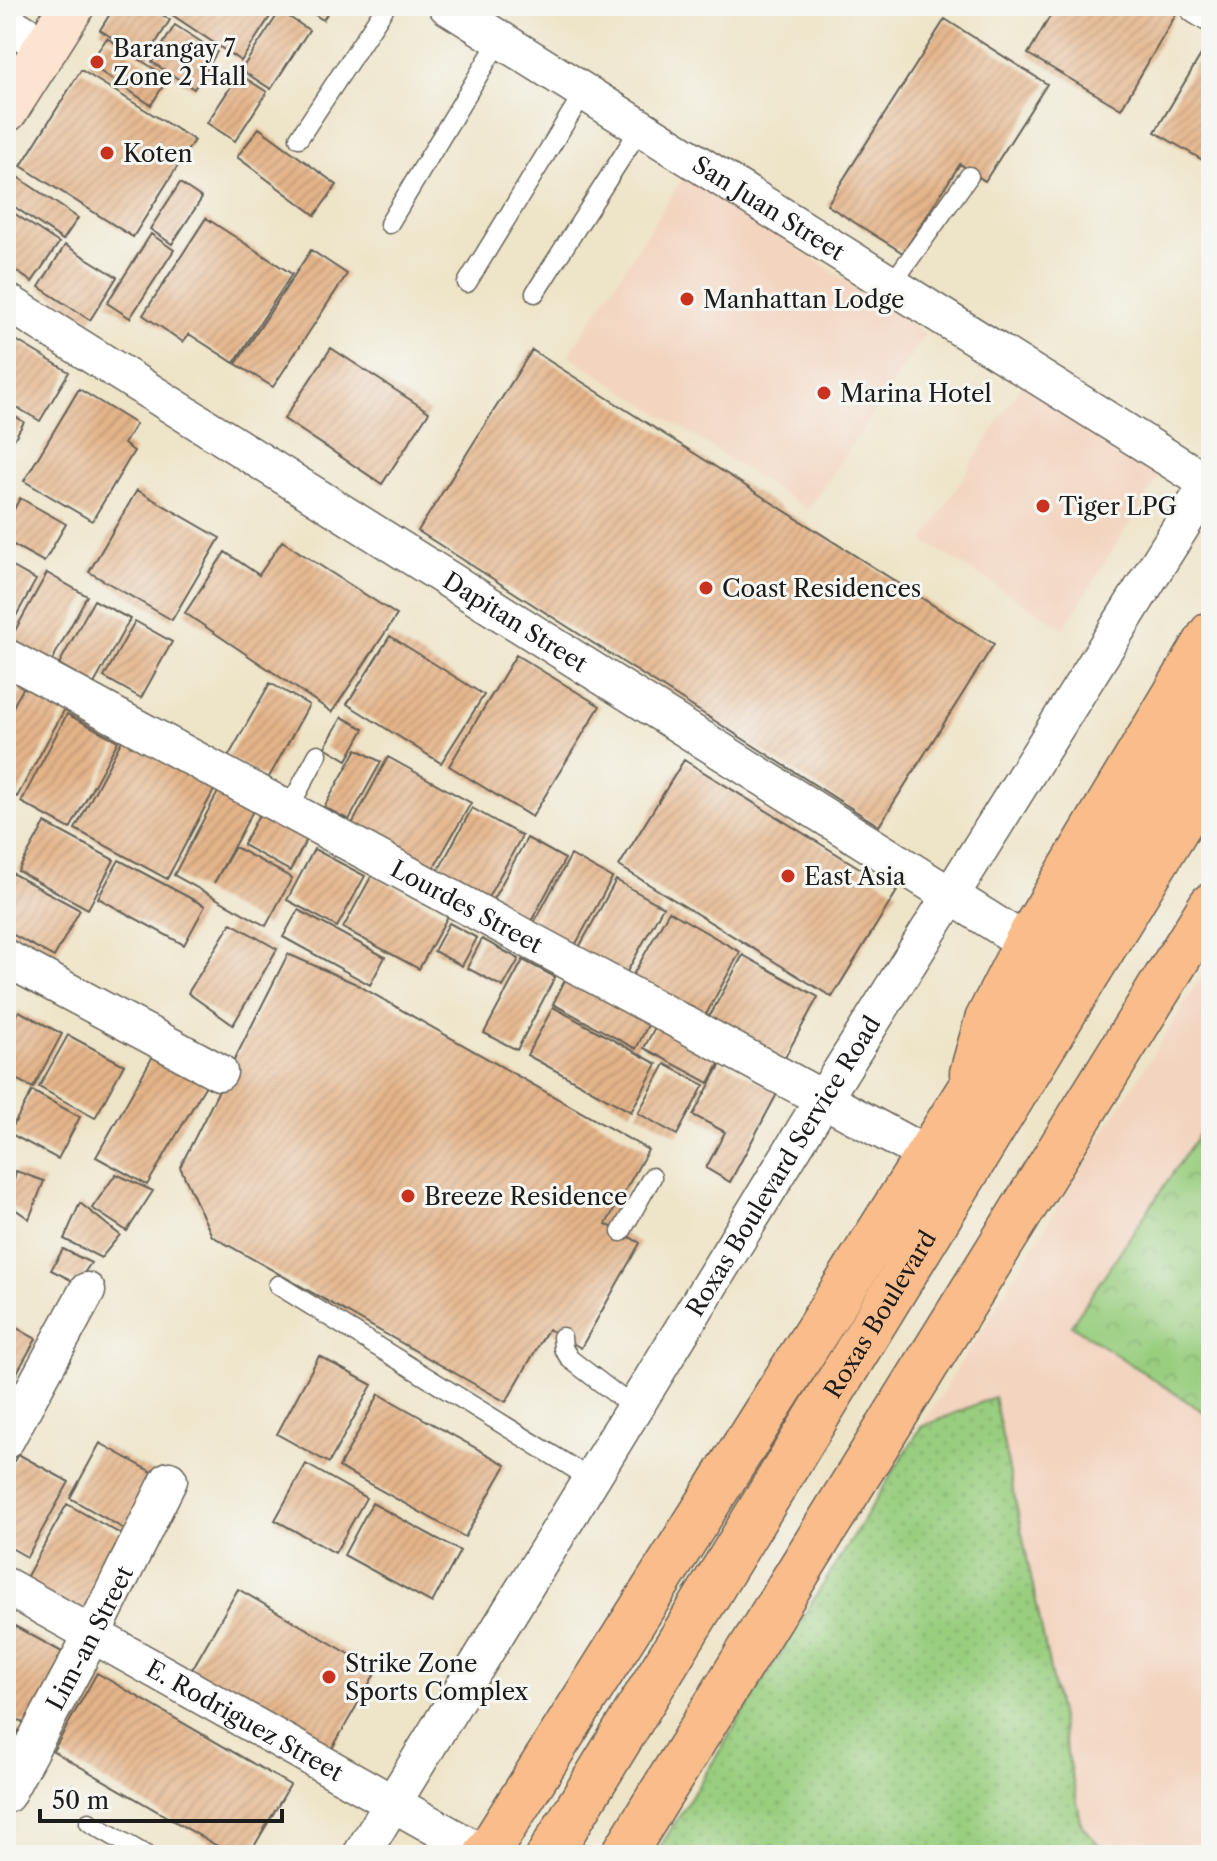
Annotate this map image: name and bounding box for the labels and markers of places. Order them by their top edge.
place label: Barangay 7 Zone 2 Hall [113,34,246,91]
marker: Barangay 7 Zone 2 Hall [88,53,106,71]
place label: Koten [123,139,193,168]
marker: Koten [98,144,116,162]
place label: Manhattan Lodge [703,285,905,314]
marker: Manhattan Lodge [678,290,696,308]
place label: Marina Hotel [840,379,992,408]
marker: Marina Hotel [815,384,833,402]
place label: Tiger LPG [1059,492,1177,521]
marker: Tiger LPG [1034,497,1052,515]
place label: Coast Residences [722,574,921,603]
marker: Coast Residences [697,579,715,597]
place label: East Asia [804,862,906,891]
marker: East Asia [779,867,797,885]
place label: Breeze Residence [424,1182,627,1211]
marker: Breeze Residence [399,1187,417,1205]
place label: Strike Zone Sports Complex [345,1649,528,1706]
marker: Strike Zone Sports Complex [320,1668,338,1686]

